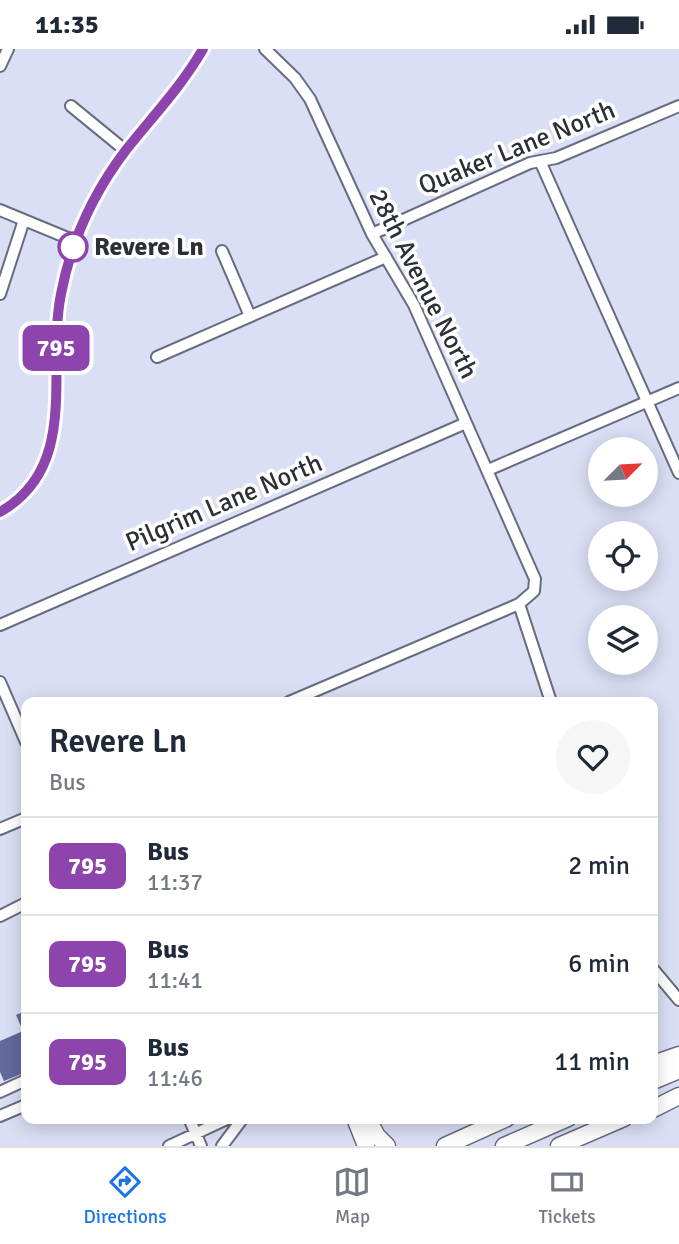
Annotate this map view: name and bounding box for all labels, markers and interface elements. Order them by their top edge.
text: 11:35 [35,9,99,41]
street label: Quaker Lane North [414,94,620,202]
street label: 28th Avenue North [361,184,485,384]
place label: Revere Ln [94,231,204,263]
marker: Revere Ln [58,232,88,262]
line badge: 795 [16,325,96,371]
text: 795 [37,333,75,363]
north arrow [588,437,658,507]
map controls [588,437,658,675]
street label: Pilgrim Lane North [121,447,327,559]
button: locate [588,521,658,591]
button: layers [588,605,658,675]
button: heart [556,720,630,794]
text: Revere Ln [49,721,187,762]
text: Bus [49,768,86,797]
text: Bus [147,836,189,868]
text: 2 min [568,850,630,882]
text: 795 [68,851,107,881]
text: 11:37 [147,868,203,897]
text: Bus [147,934,189,966]
text: 6 min [568,948,630,980]
text: 795 [68,949,107,979]
text: 11:41 [147,966,203,995]
text: Bus [147,1032,189,1064]
text: 11 min [554,1046,630,1078]
text: 795 [68,1047,107,1077]
text: 11:46 [147,1064,203,1093]
tab: Directions [83,1163,167,1229]
tab: Map [333,1163,371,1229]
tab: Tickets [538,1163,596,1229]

